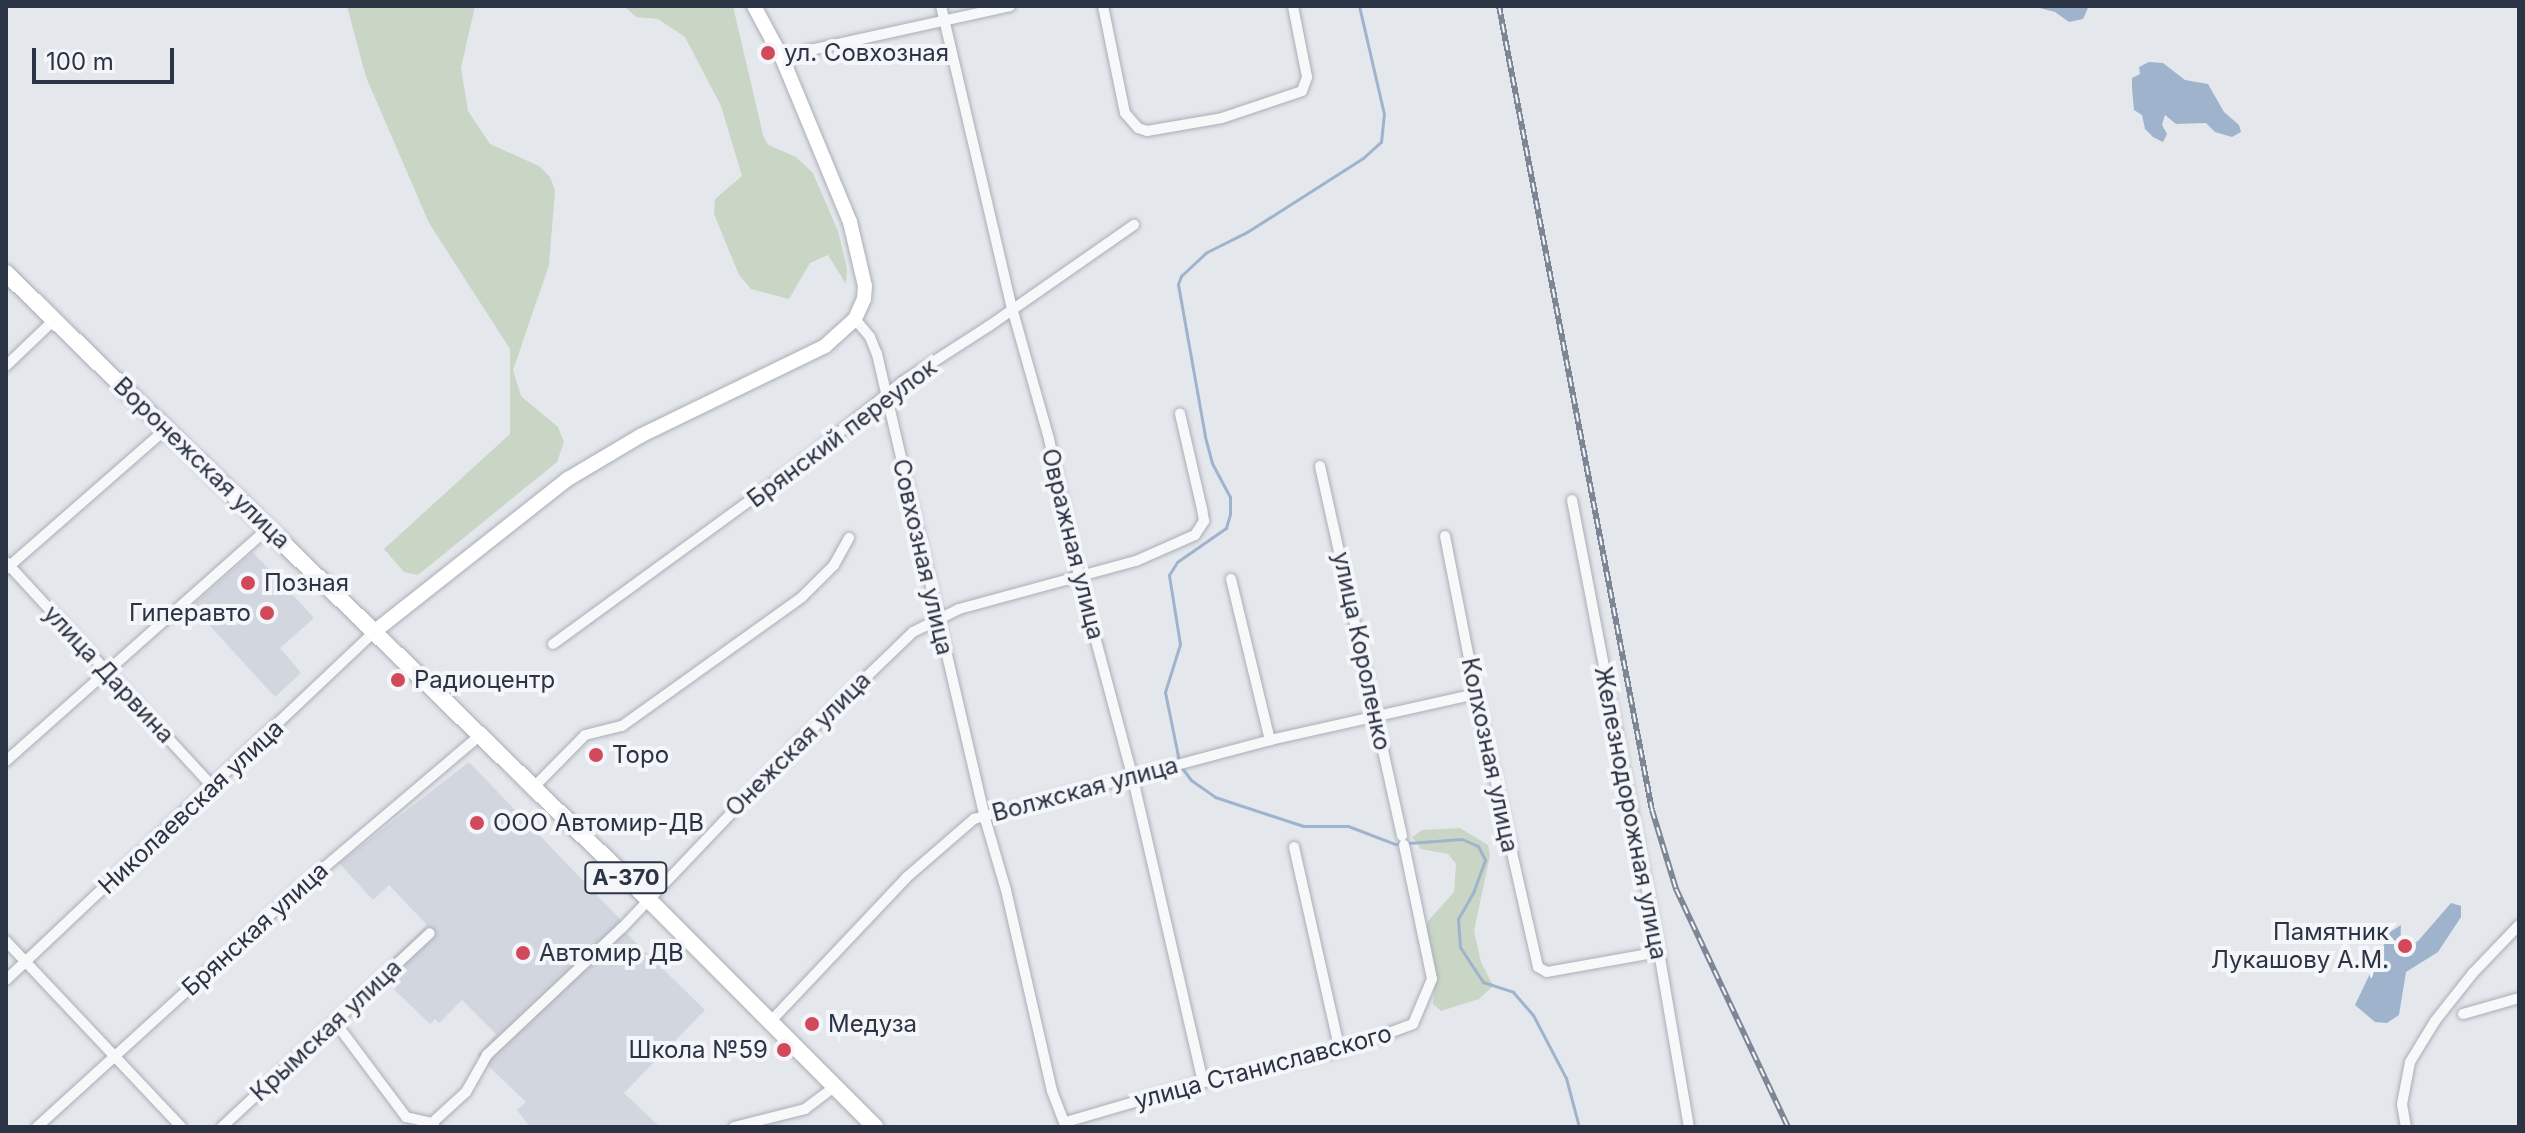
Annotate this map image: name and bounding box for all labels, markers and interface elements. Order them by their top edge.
scale bar [36,32,178,82]
place label: ул. Совхозная [784,39,949,67]
marker: ул. Совхозная [759,44,777,62]
text: 100 m [46,47,114,76]
street label: Брянский переулок [742,352,942,514]
street label: Воронежская улица [108,371,296,555]
street label: Овражная улица [1035,446,1111,642]
street label: Совхозная улица [886,456,960,658]
street label: улица Короленко [1327,549,1397,753]
place label: Позная [264,569,349,597]
marker: Позная [239,574,257,592]
street label: улица Дарвина [38,599,180,749]
place label: Гиперавто [129,599,251,627]
marker: Гиперавто [258,604,276,622]
street label: Колхозная улица [1455,655,1525,855]
street label: Железнодорожная улица [1588,664,1674,962]
street label: Онежская улица [719,665,877,823]
place label: Радиоцентр [414,666,555,694]
marker: Радиоцентр [389,671,407,689]
street label: Николаевская улица [93,714,289,900]
place label: Торо [612,741,669,769]
marker: Торо [587,746,605,764]
street label: Волжская улица [989,750,1181,828]
place label: ООО Автомир-ДВ [493,809,704,837]
marker: ООО Автомир-ДВ [468,814,486,832]
street label: Брянская улица [176,856,334,1002]
road number: А-370 [584,860,668,896]
place label: Памятник Лукашову А.М. [2211,918,2389,974]
marker: Памятник Лукашову А.М. [2396,937,2414,955]
place label: Автомир ДВ [539,939,684,967]
marker: Автомир ДВ [514,944,532,962]
street label: Крымская улица [245,953,407,1107]
place label: Медуза [828,1010,917,1038]
marker: Медуза [803,1015,821,1033]
street label: улица Станиславского [1131,1019,1395,1115]
place label: Школа №59 [628,1036,768,1064]
marker: Школа №59 [775,1041,793,1059]

